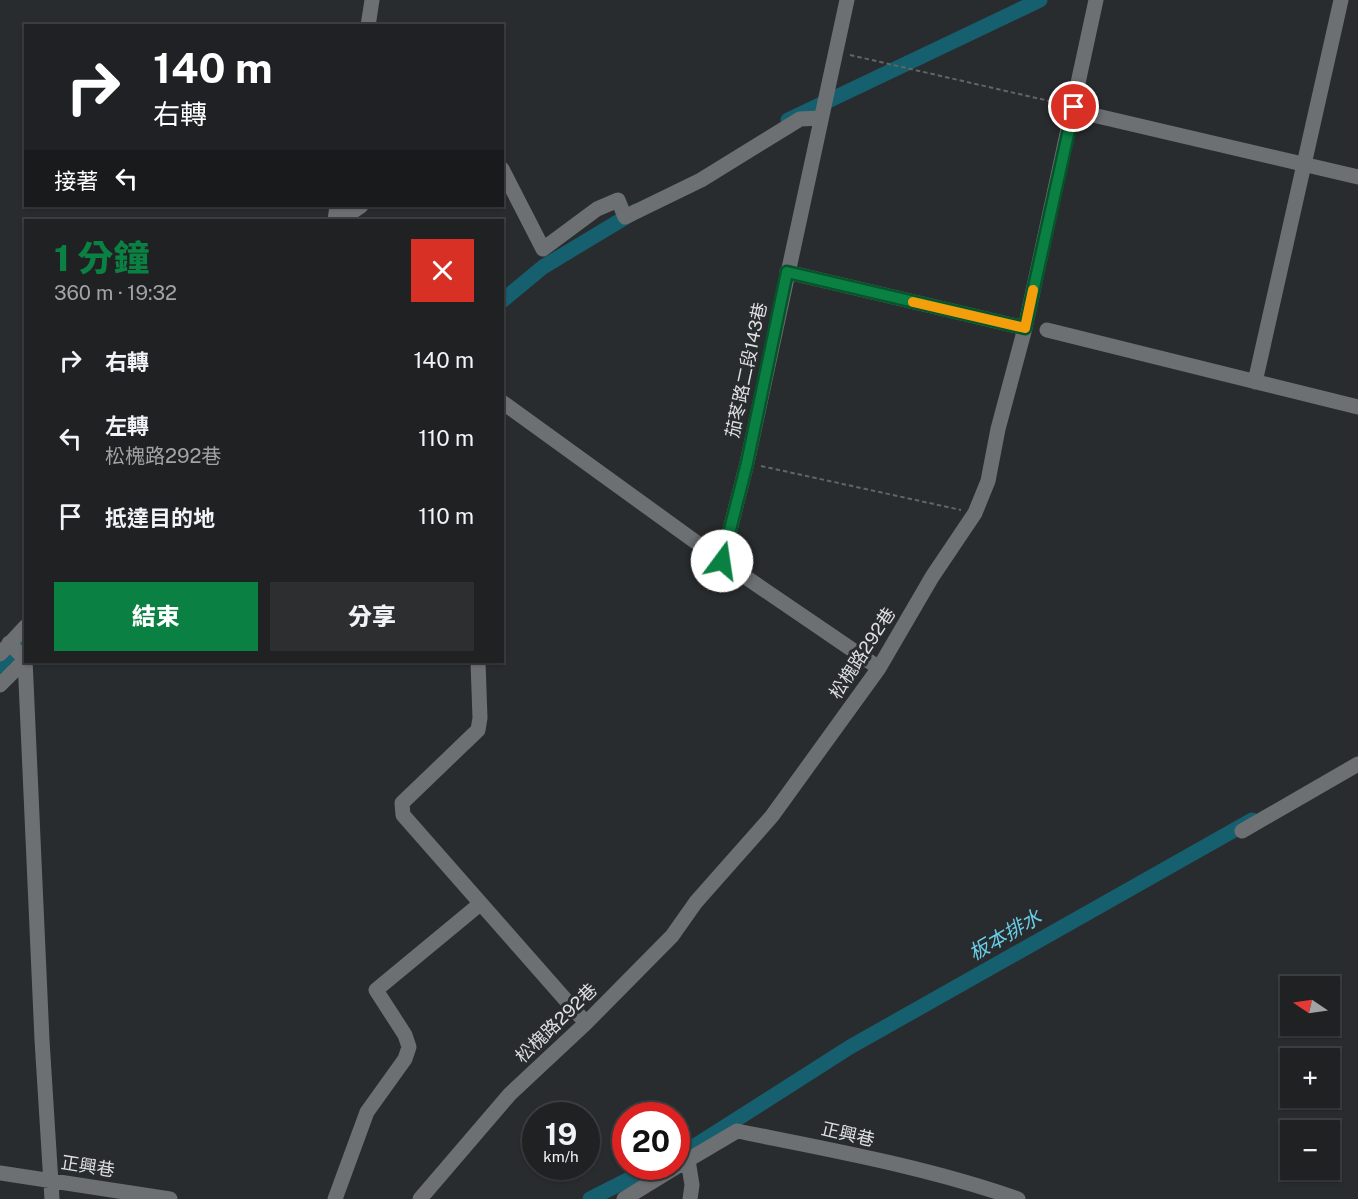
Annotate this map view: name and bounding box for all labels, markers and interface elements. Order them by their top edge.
text: 140 m [153,43,273,92]
icon: right [54,48,132,126]
pin [1048,81,1099,132]
icon: arrive [1057,90,1090,123]
text: 右轉 [153,98,207,130]
icon: left [110,162,143,195]
text: 接著 [54,168,98,194]
text: 1 分鐘 [54,237,150,279]
button: close [411,239,474,302]
text: 360 m · 19:32 [54,281,177,305]
street label: 茄苳路二段143巷 [721,300,771,440]
icon: right [54,344,87,377]
text: 140 m [413,347,474,373]
text: 右轉 [105,349,149,375]
text: 左轉 [105,413,149,439]
icon: left [54,422,87,455]
text: 110 m [418,425,474,451]
text: 松槐路292巷 [105,444,221,468]
icon: arrive [54,500,87,533]
text: 110 m [418,503,474,529]
text: 抵達目的地 [105,505,215,531]
position arrow [690,529,754,593]
button: 結束 [54,582,258,651]
button: 分享 [270,582,474,651]
street label: 松槐路292巷 [825,603,899,703]
water label: 板本排水 [964,904,1047,965]
north arrow [1280,976,1340,1036]
map controls [1280,976,1340,1180]
street label: 松槐路292巷 [511,979,601,1067]
button: + [1280,1048,1340,1108]
speed limit sign: 20 [612,1102,690,1180]
text: 19 [545,1116,577,1152]
street label: 正興巷 [819,1118,877,1150]
button: − [1280,1120,1340,1180]
text: km/h [543,1148,579,1165]
street label: 正興巷 [60,1151,116,1181]

